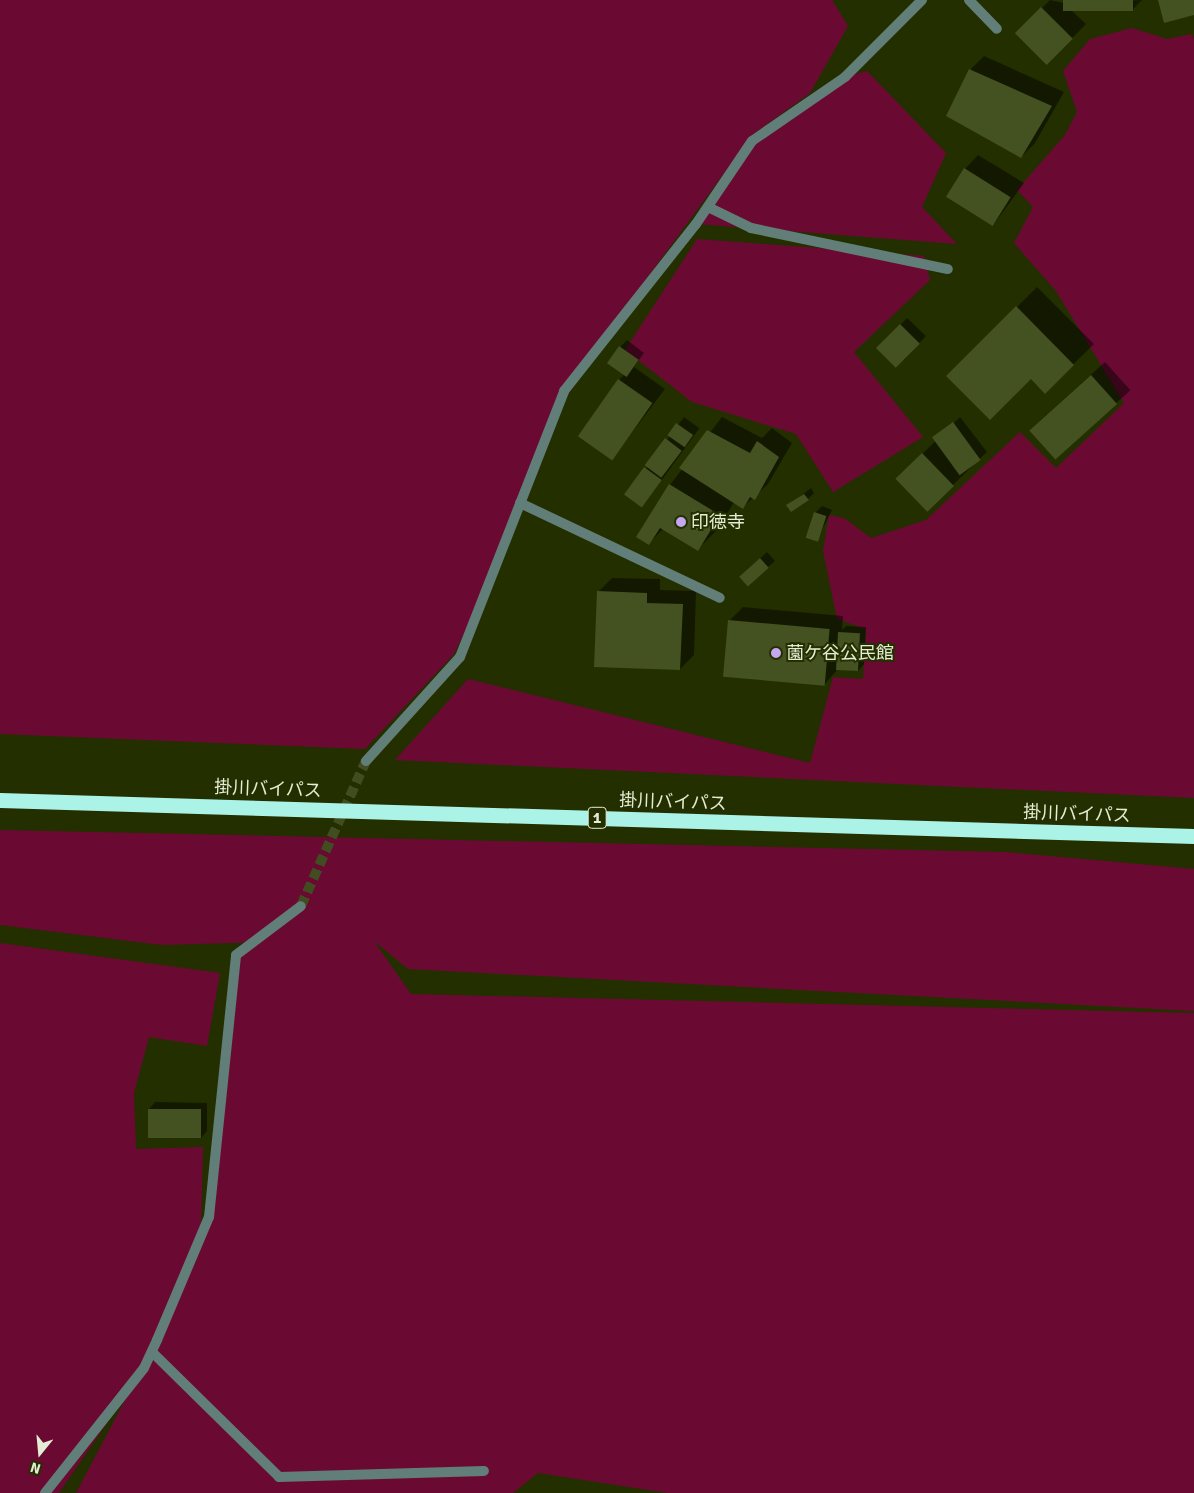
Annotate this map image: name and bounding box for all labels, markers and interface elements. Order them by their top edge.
place label: 印徳寺 [691,511,745,533]
marker: 印徳寺 [675,516,687,528]
place label: 薗ケ谷公民館 [786,642,894,664]
marker: 薗ケ谷公民館 [770,647,782,659]
street label: 掛川バイパス [214,776,322,802]
street label: 掛川バイパス [619,789,727,815]
street label: 掛川バイパス [1023,801,1131,827]
road number: 1 [587,804,607,831]
north arrow [15,1428,65,1478]
text: N [28,1458,43,1477]

